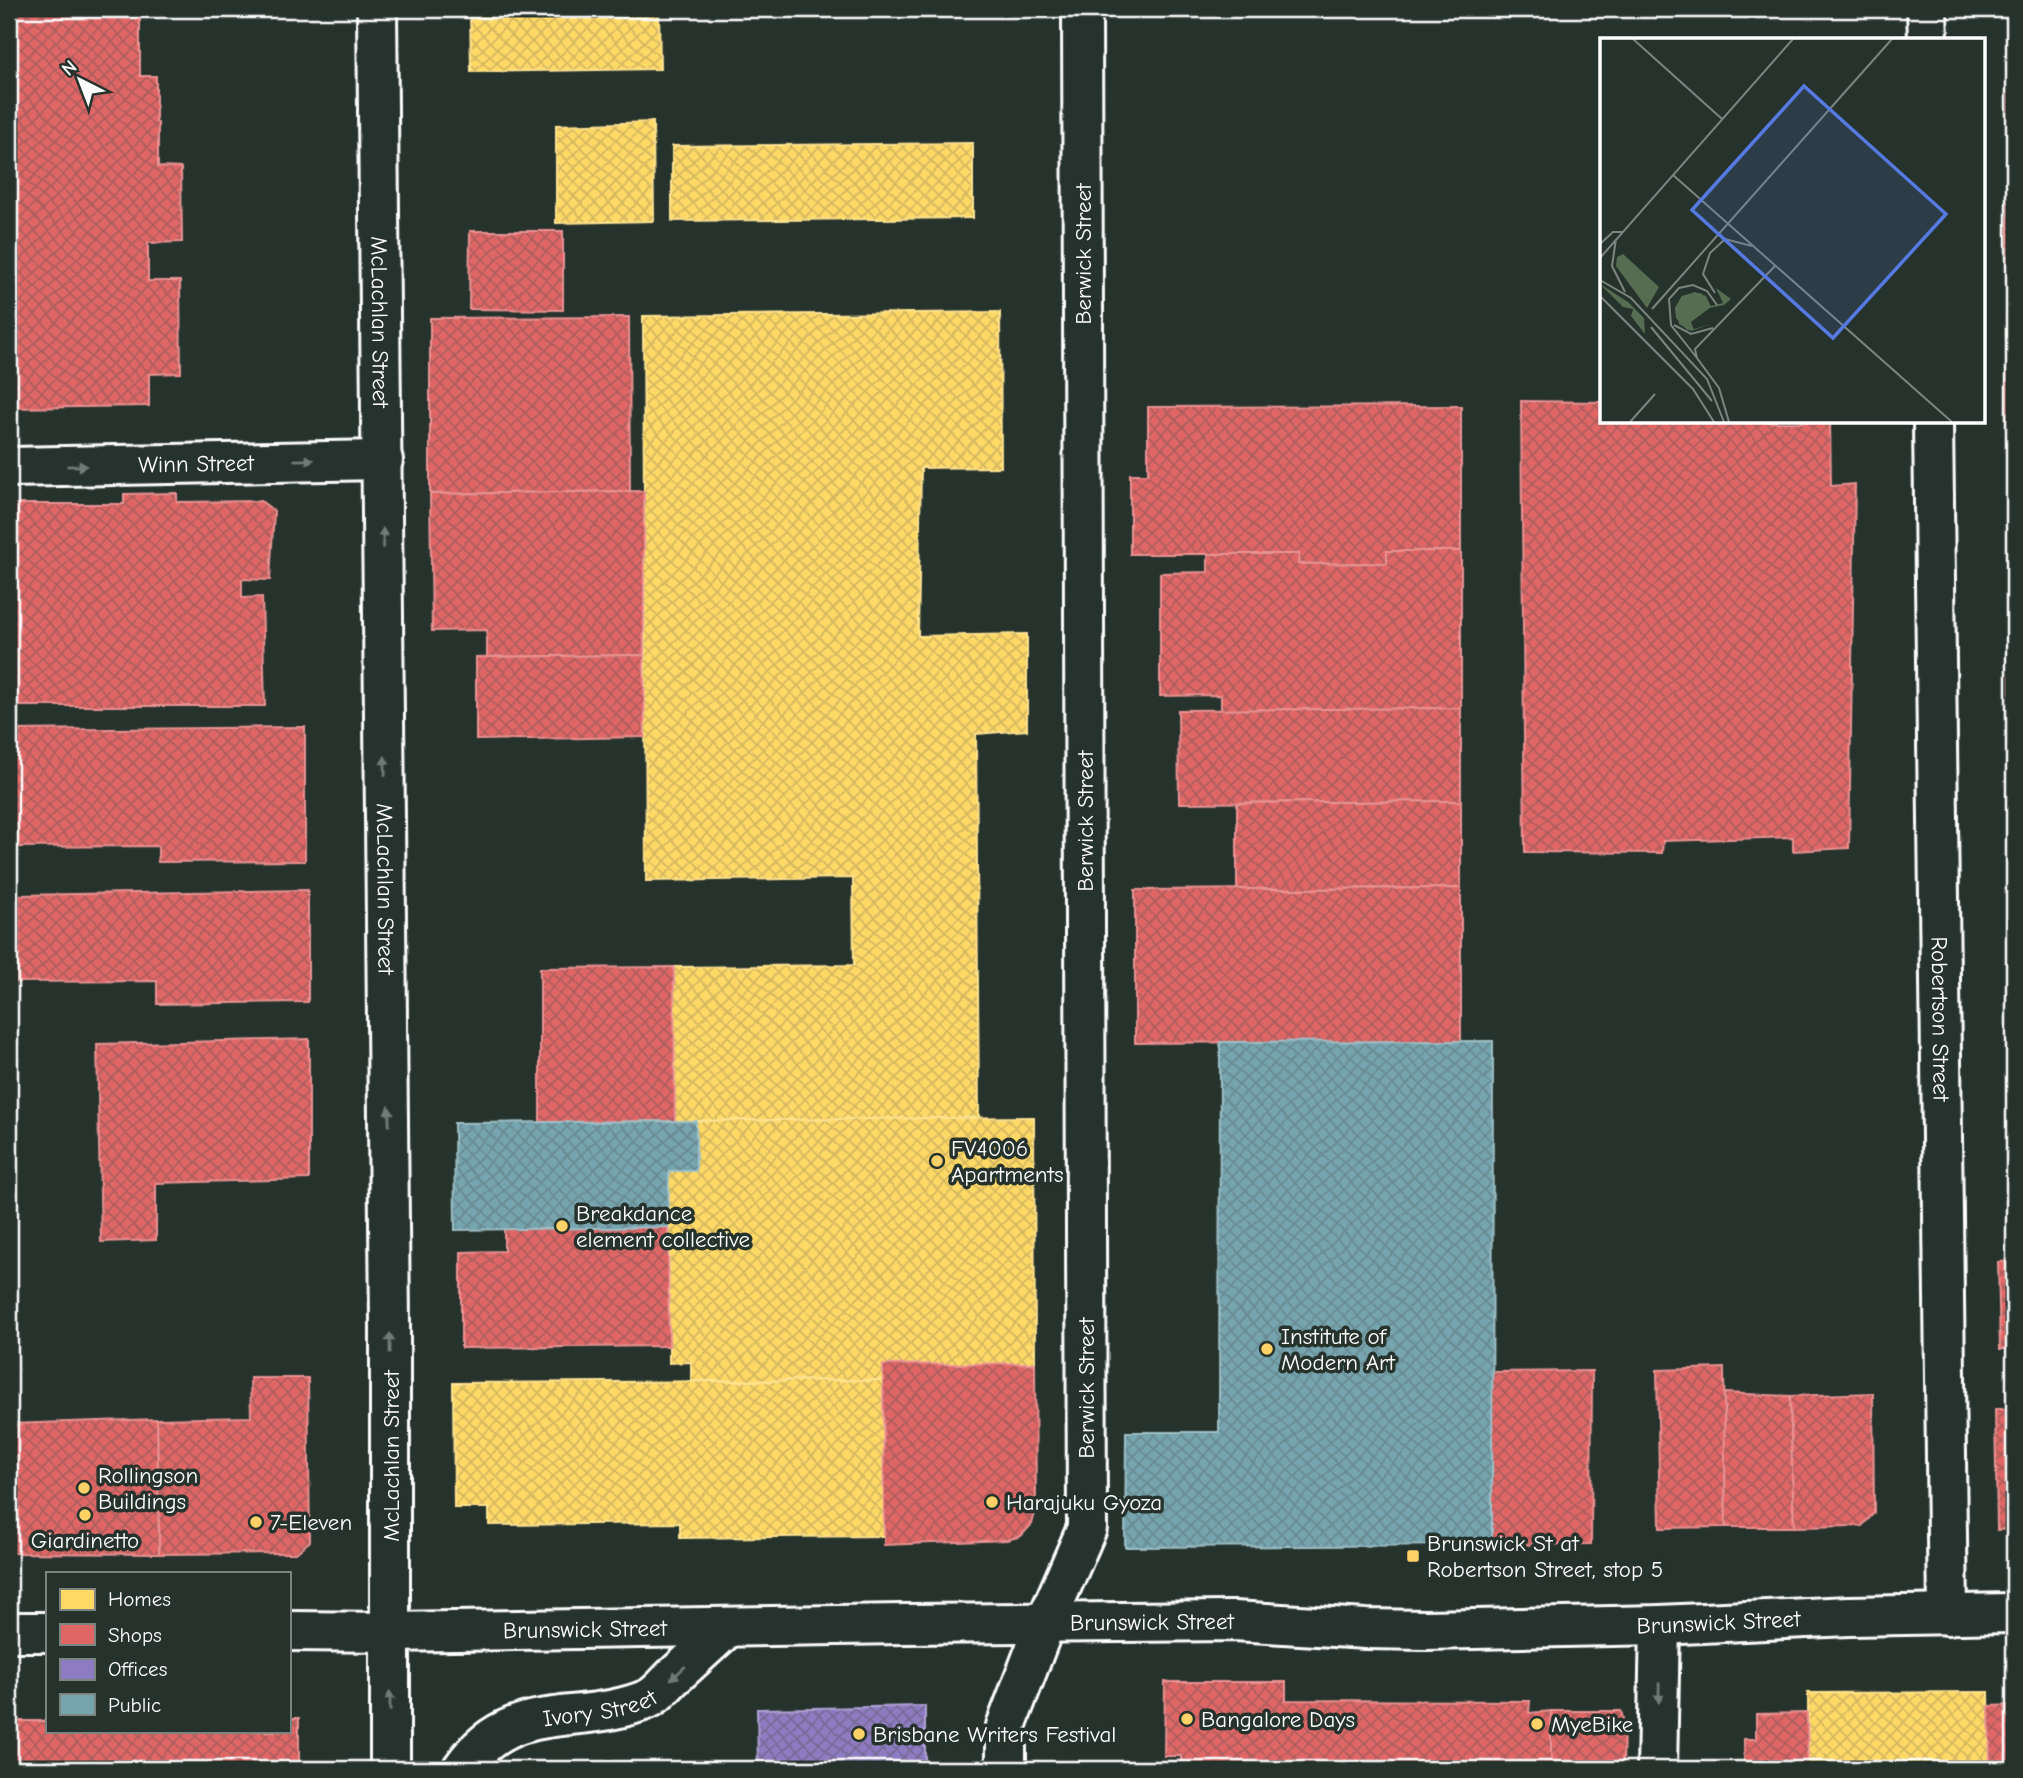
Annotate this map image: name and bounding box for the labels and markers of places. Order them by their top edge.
place label: FV4006 Apartments [951,1135,1064,1188]
marker: FV4006 Apartments [929,1153,945,1169]
place label: Breakdance element collective [576,1200,750,1253]
marker: Breakdance element collective [554,1218,570,1234]
place label: Institute of Modern Art [1281,1323,1396,1376]
marker: Institute of Modern Art [1259,1341,1275,1357]
place label: Rollingson Buildings [98,1462,198,1515]
marker: Rollingson Buildings [76,1480,92,1496]
place label: Harajuku Gyoza [1006,1489,1162,1516]
marker: Harajuku Gyoza [984,1494,1000,1510]
marker: Giardinetto [77,1507,93,1523]
place label: 7-Eleven [270,1509,352,1536]
marker: 7-Eleven [248,1514,264,1530]
place label: Giardinetto [31,1527,139,1554]
place label: Brunswick St at Robertson Street, stop 5 [1427,1530,1663,1583]
marker: Brunswick St at Robertson Street, stop 5 [1405,1548,1421,1564]
place label: Bangalore Days [1201,1706,1355,1733]
marker: Bangalore Days [1179,1711,1195,1727]
place label: MyeBike [1551,1711,1633,1738]
marker: MyeBike [1529,1716,1545,1732]
place label: Brisbane Writers Festival [873,1721,1116,1748]
marker: Brisbane Writers Festival [851,1726,867,1742]

